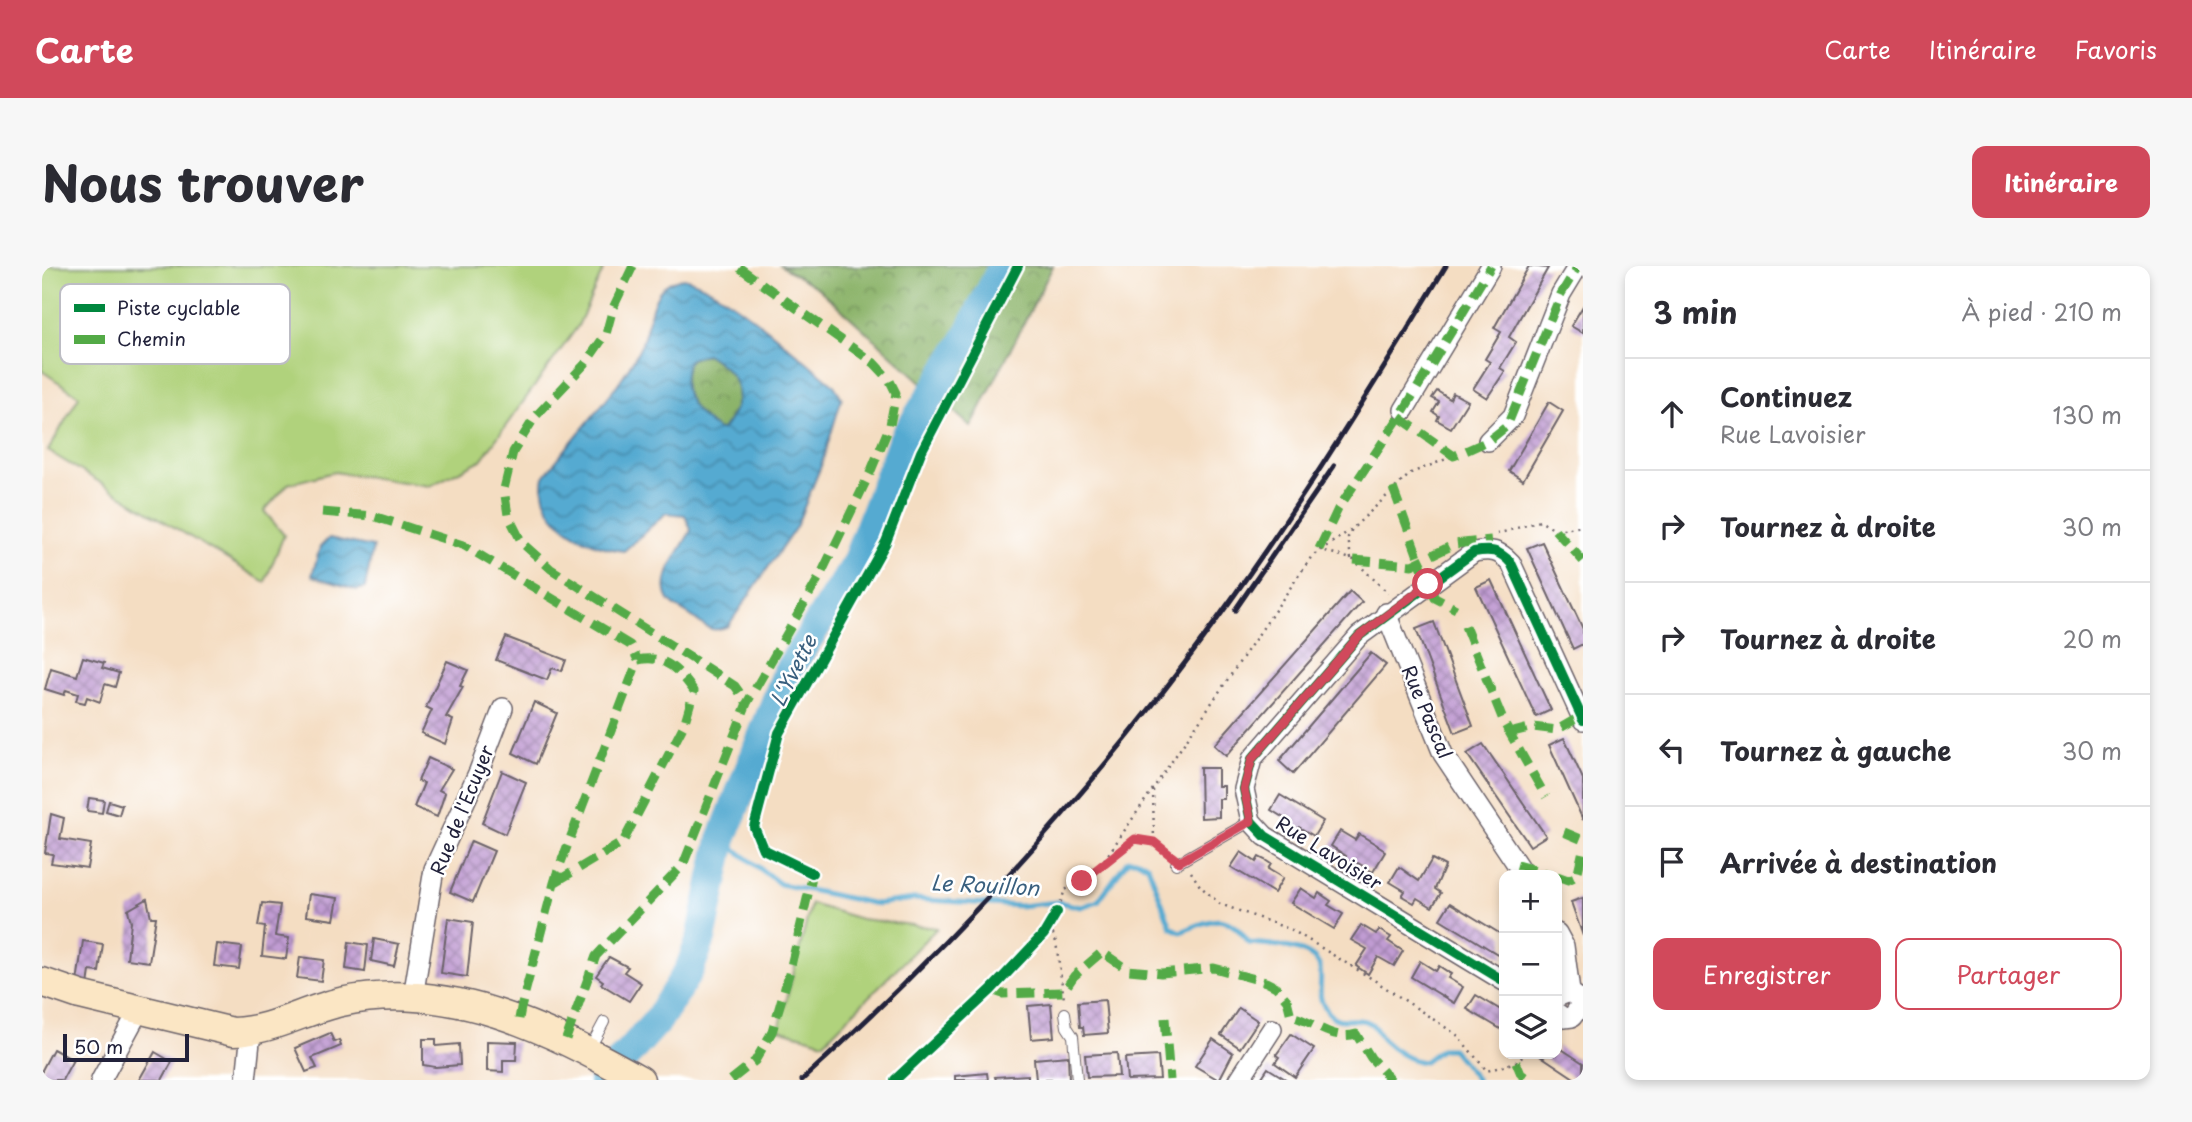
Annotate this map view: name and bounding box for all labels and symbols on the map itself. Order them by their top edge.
legend [60,284,290,364]
text: Piste cyclable [117,293,240,321]
text: Chemin [117,324,186,352]
route start [1412,568,1443,599]
water label: L'Yvette [761,627,825,711]
street label: Rue Pascal [1396,661,1460,763]
street label: Rue de l'Ecuyer [422,740,500,879]
street label: Rue Lavoisier [1271,808,1388,896]
water label: Le Rouillon [930,865,1041,903]
route end [1066,865,1097,896]
scale bar [63,1031,189,1063]

